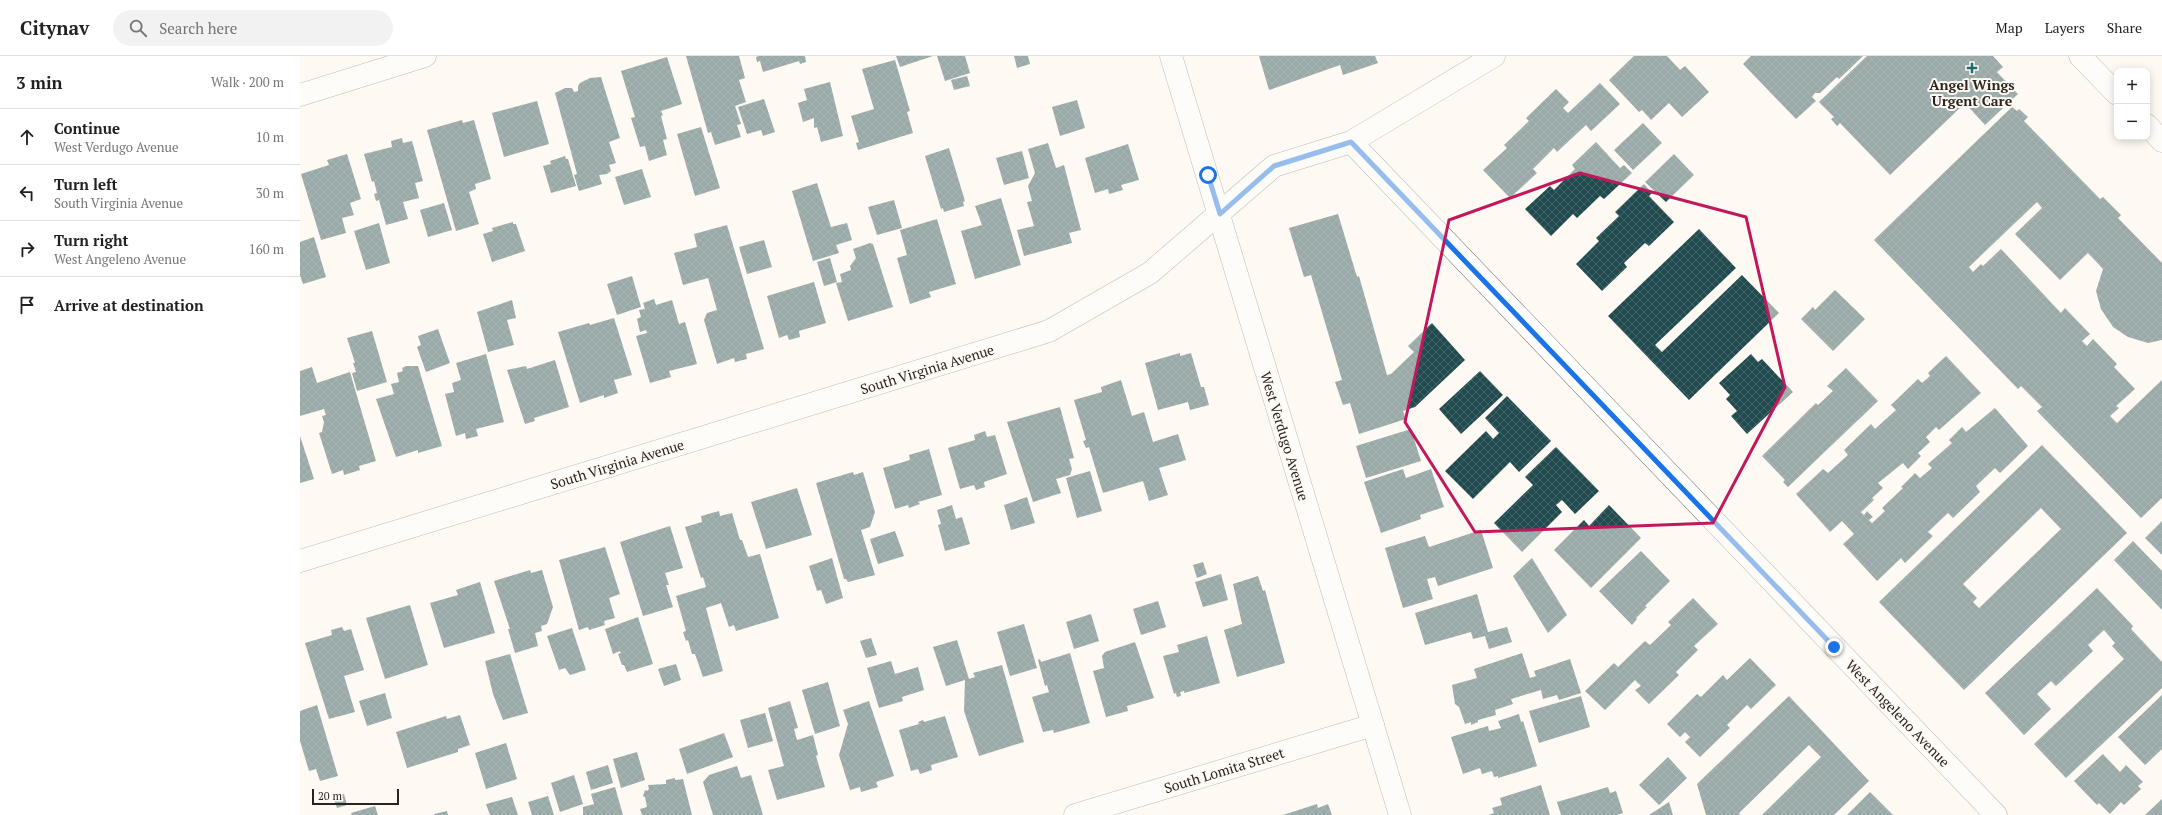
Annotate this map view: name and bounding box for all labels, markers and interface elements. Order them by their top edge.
search box [113,10,393,46]
text: Citynav [20,15,89,40]
icon: search [127,17,149,39]
text: Search here [159,18,237,38]
text: Map [1996,18,2023,37]
text: Layers [2045,18,2085,37]
text: Share [2107,18,2142,37]
marker: Angel Wings Urgent Care [1966,62,1978,74]
map controls [2114,68,2150,140]
button: + [2114,68,2150,104]
text: 3 min [16,71,63,94]
text: Walk · 200 m [211,73,284,91]
place label: Angel Wings Urgent Care [1929,75,2015,110]
button: − [2114,104,2150,140]
text: Continue [54,118,120,138]
icon: ahead [16,126,38,148]
text: 10 m [256,128,284,146]
text: West Verdugo Avenue [54,138,179,156]
route start [1199,166,1217,184]
text: Turn left [54,174,118,194]
icon: left [16,182,38,204]
text: 30 m [256,184,284,202]
text: South Virginia Avenue [54,194,183,212]
text: Turn right [54,230,129,250]
icon: right [16,238,38,260]
text: 160 m [249,240,284,258]
text: West Angeleno Avenue [54,250,186,268]
icon: arrive [16,294,38,316]
text: Arrive at destination [54,295,204,315]
street label: South Virginia Avenue [858,340,996,398]
street label: West Verdugo Avenue [1256,369,1314,503]
street label: South Virginia Avenue [548,435,686,493]
route end [1825,638,1843,656]
street label: West Angeleno Avenue [1842,655,1954,771]
street label: South Lomita Street [1162,742,1287,797]
scale bar [312,787,399,806]
text: 20 m [318,789,342,803]

